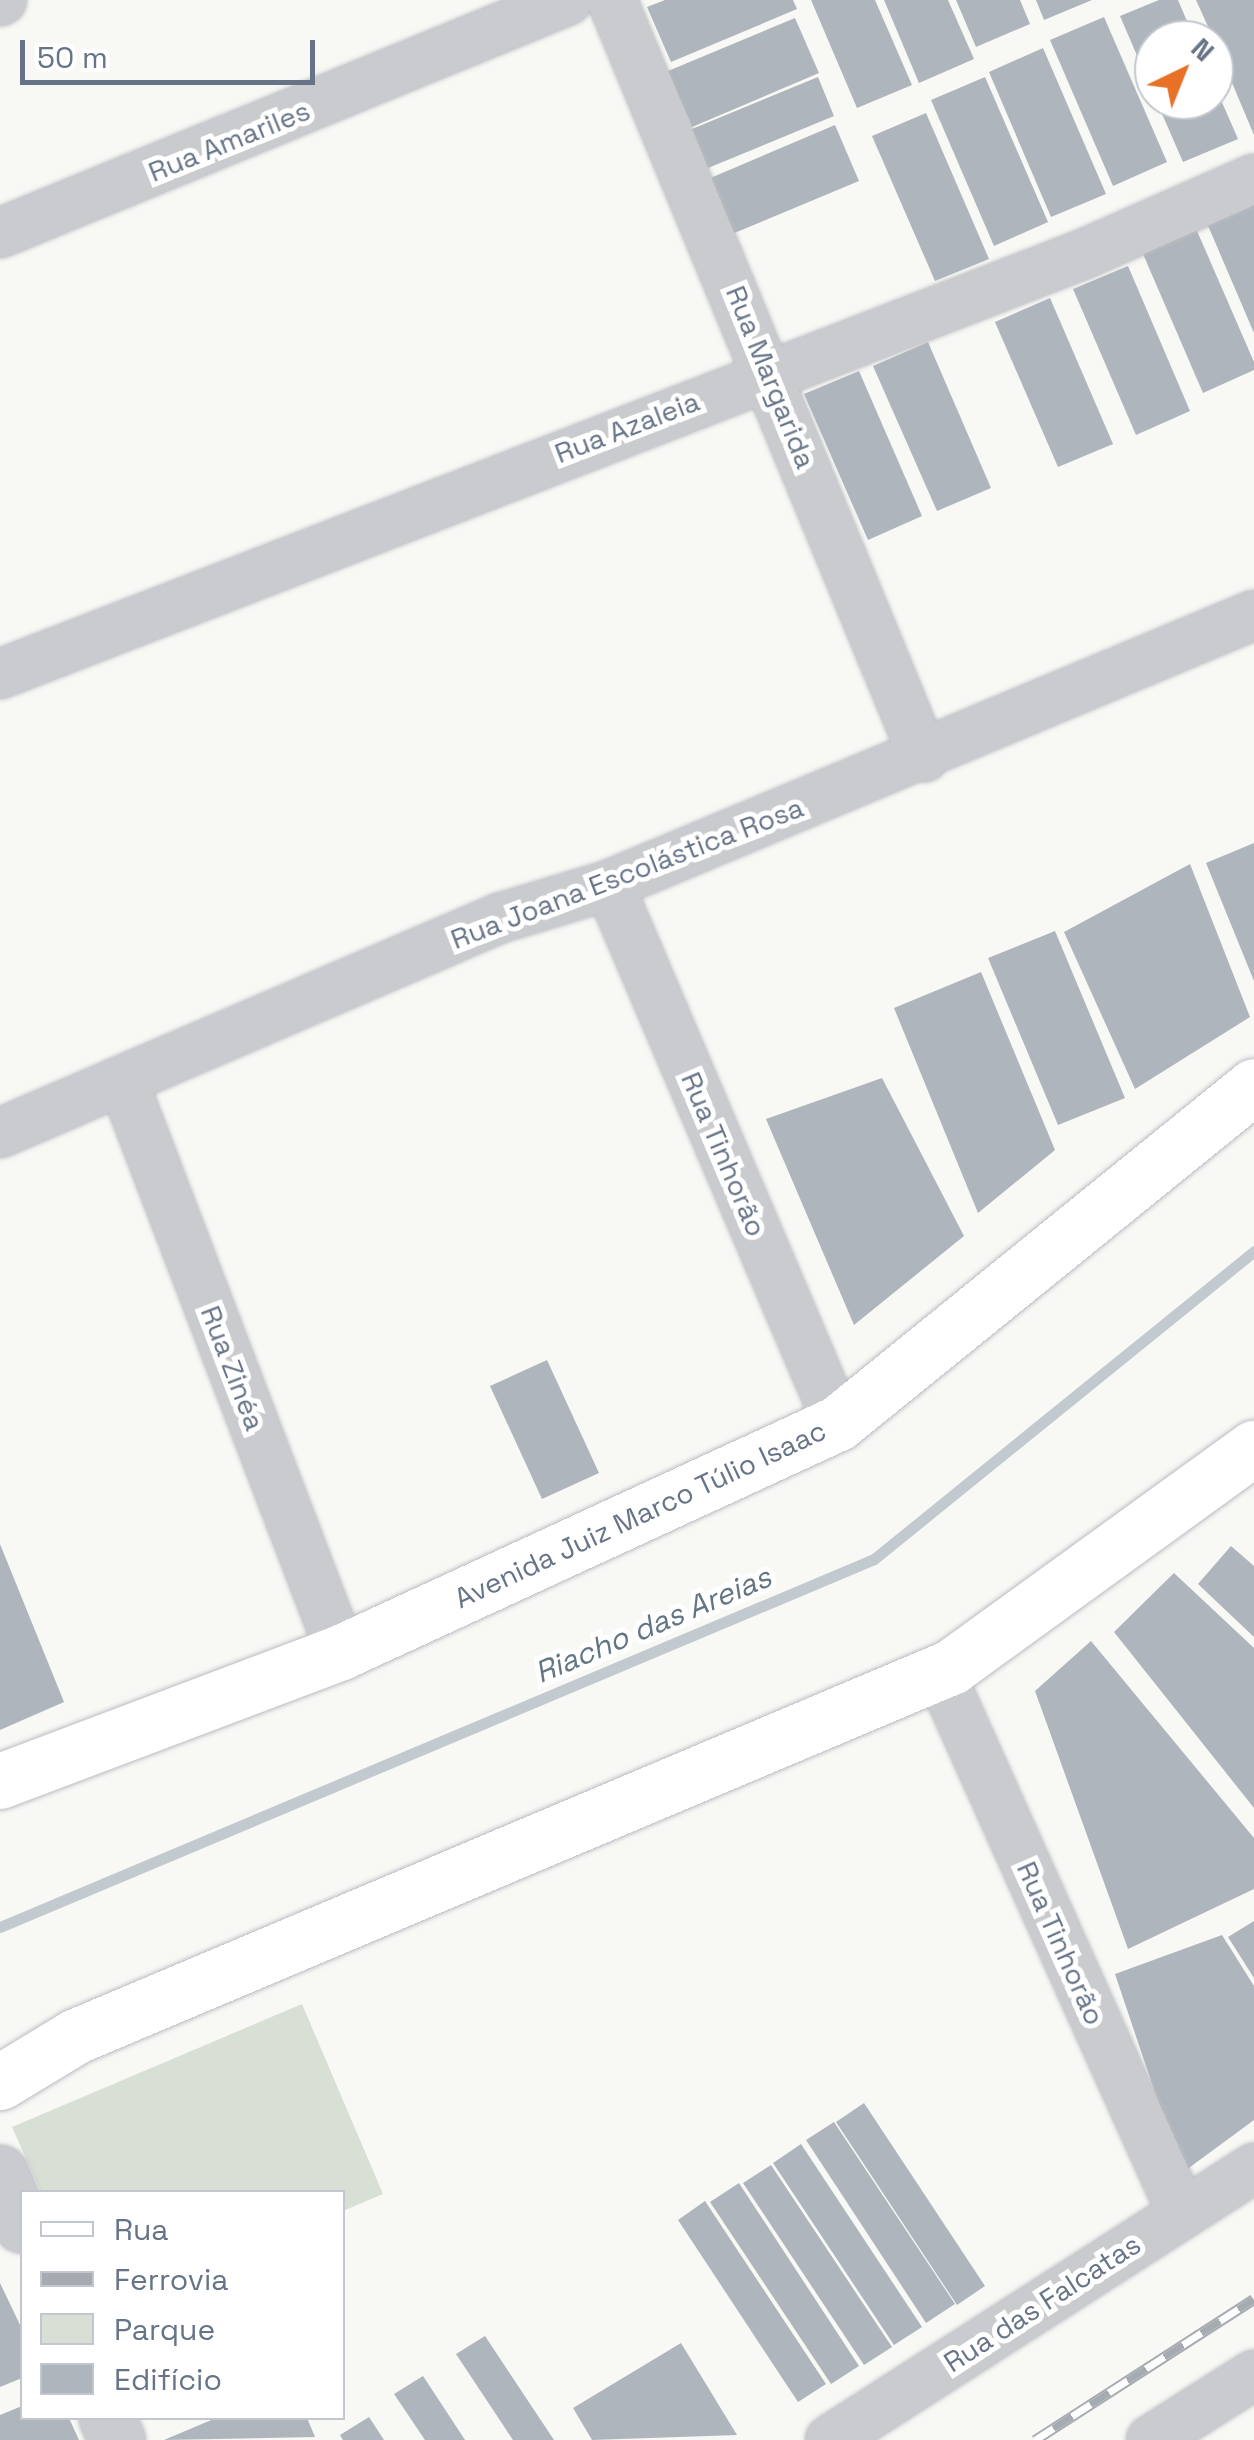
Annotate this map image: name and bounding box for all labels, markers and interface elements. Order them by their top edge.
scale bar [25,20,320,82]
north arrow [1134,20,1234,120]
text: N [1184,30,1222,69]
text: 50 m [37,38,108,77]
street label: Rua Amariles [143,93,315,189]
street label: Rua Margarida [719,281,823,473]
street label: Rua Azaleia [550,384,704,470]
street label: Rua Joana Escolástica Rosa [446,790,808,956]
street label: Rua Tinhorão [674,1066,774,1242]
street label: Rua Zinéa [194,1301,272,1435]
street label: Avenida Juiz Marco Túlio Isaac [449,1413,831,1615]
water label: Riacho das Areias [529,1559,777,1691]
street label: Rua Tinhorão [1010,1856,1112,2030]
legend [20,2190,345,2420]
text: Rua [114,2210,169,2249]
street label: Rua das Falcatas [937,2227,1147,2379]
text: Ferrovia [114,2260,229,2299]
text: Parque [114,2310,215,2349]
text: Edifício [114,2360,222,2399]

